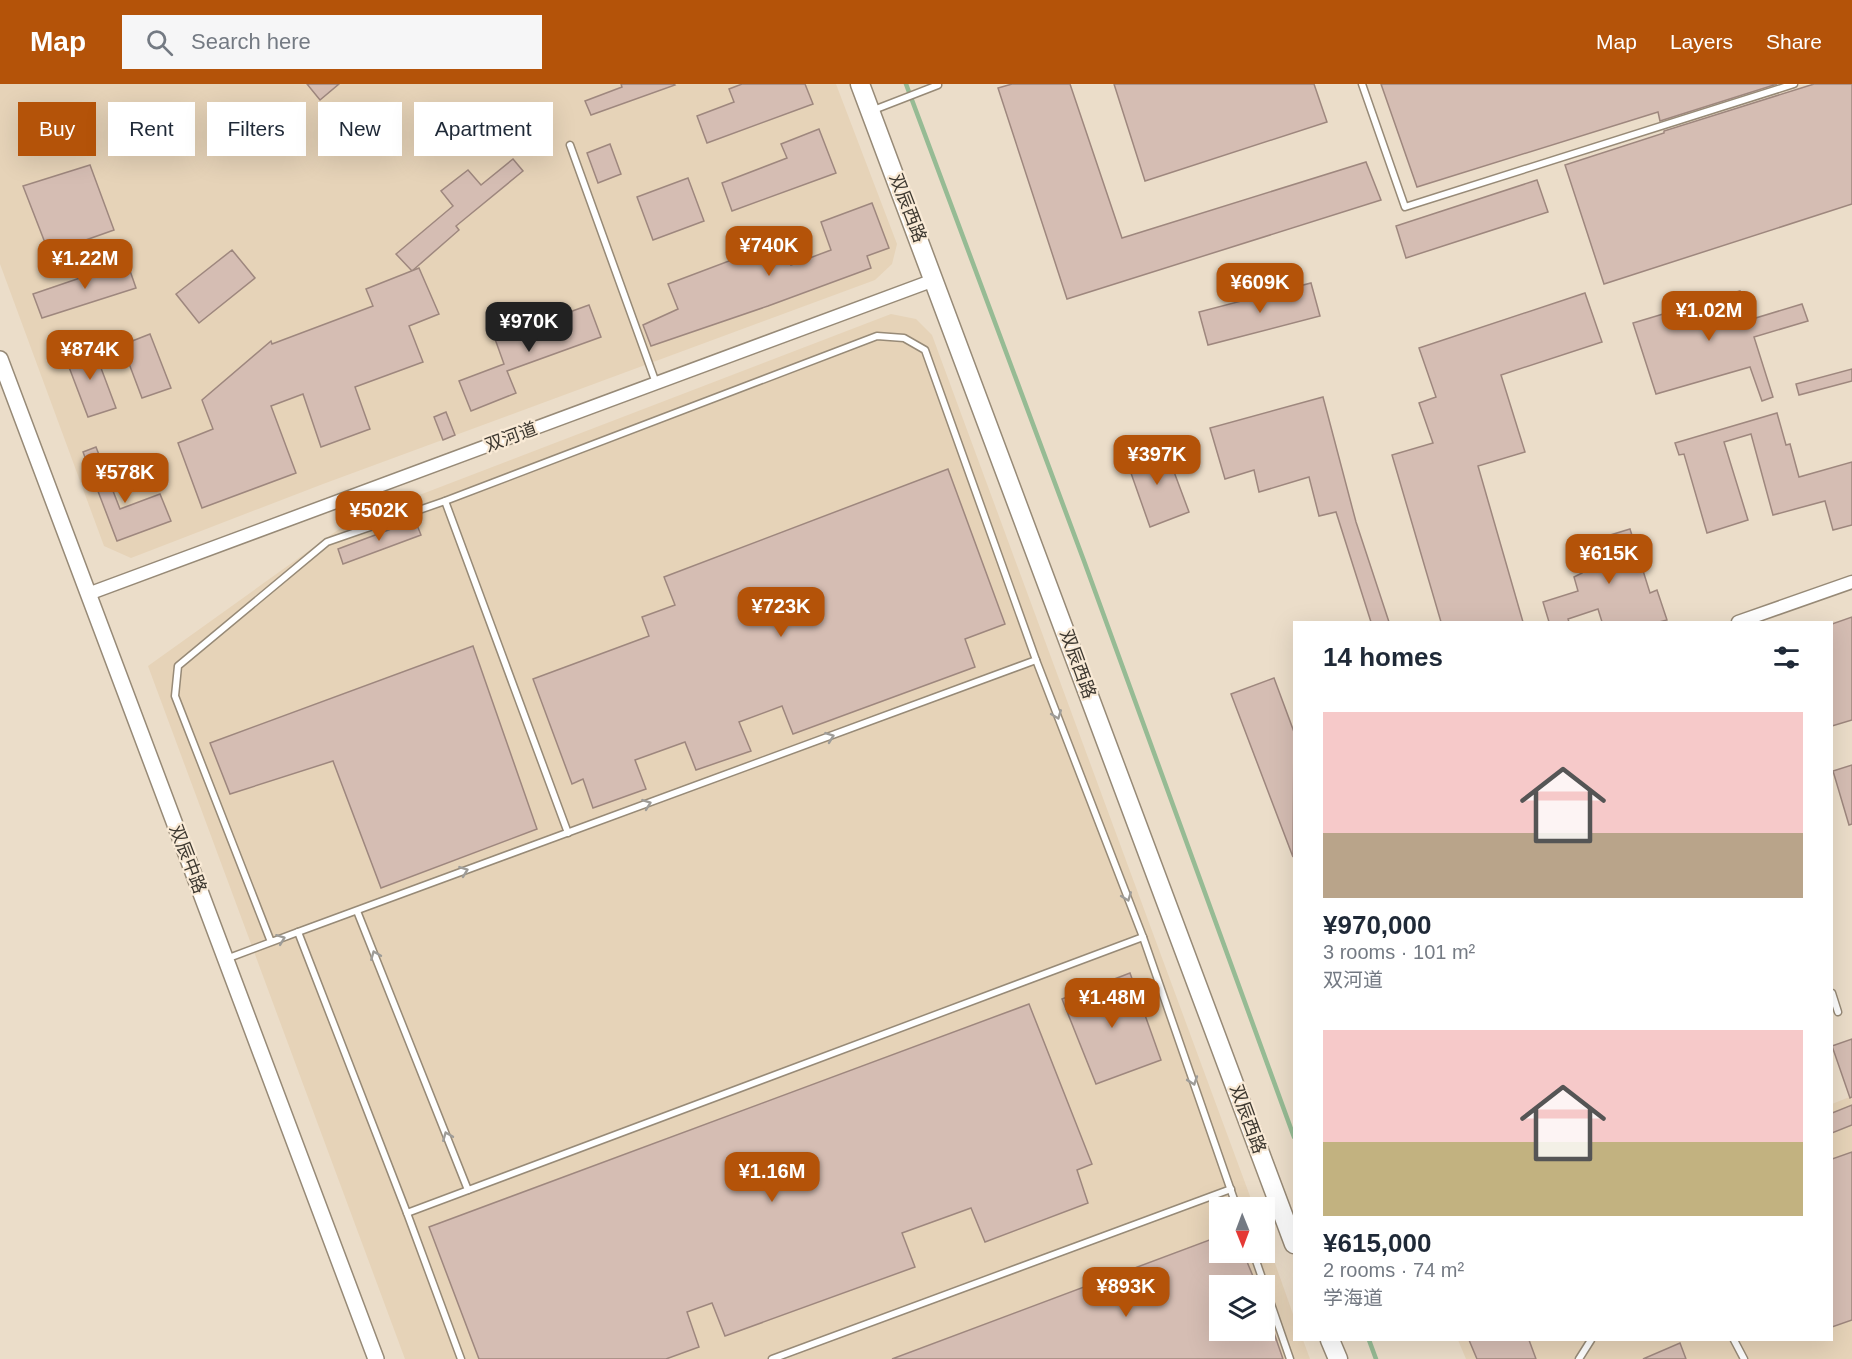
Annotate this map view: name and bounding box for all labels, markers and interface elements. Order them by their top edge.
search box [122,15,542,69]
text: Map [30,26,86,57]
icon: search [143,26,176,59]
text: Search here [191,29,311,54]
text: Map [1596,30,1637,53]
text: Layers [1670,30,1733,53]
text: Share [1766,30,1822,53]
chip: Buy [18,102,96,156]
chip: Rent [108,102,195,156]
chip: Filters [207,102,306,156]
chip: New [318,102,402,156]
chip: Apartment [414,102,553,156]
street label: 双辰西路 [886,171,930,245]
pin: ¥740K [727,226,811,277]
text: ¥740K [740,234,798,256]
pin: ¥1.22M [36,239,134,290]
text: ¥1.22M [52,247,118,269]
pin: ¥609K [1218,263,1302,314]
text: ¥609K [1231,271,1289,293]
pin: ¥1.02M [1660,291,1758,342]
text: ¥1.02M [1676,299,1742,321]
pin: ¥970K [487,302,571,353]
text: ¥970K [500,310,558,332]
pin: ¥874K [48,330,132,381]
text: ¥874K [61,338,119,360]
street label: 双河道 [482,418,540,456]
pin: ¥397K [1115,435,1199,486]
text: ¥397K [1128,443,1186,465]
pin: ¥578K [83,453,167,504]
text: ¥578K [96,461,154,483]
pin: ¥502K [337,491,421,542]
text: ¥502K [350,499,408,521]
pin: ¥615K [1567,534,1651,585]
text: ¥615K [1580,542,1638,564]
pin: ¥723K [739,587,823,638]
text: ¥723K [752,595,810,617]
street label: 双辰西路 [1056,627,1100,701]
icon: filters [1770,641,1803,674]
text: 14 homes [1323,642,1443,672]
one-way arrow [1050,709,1062,720]
one-way arrow [824,731,835,744]
icon: home [1509,751,1617,859]
one-way arrow [641,798,652,811]
street label: 双辰中路 [166,822,210,896]
one-way arrow [458,866,469,879]
one-way arrow [1120,891,1133,902]
text: ¥970,000 [1323,910,1431,940]
one-way arrow [275,933,286,946]
text: 3 rooms · 101 m² [1323,941,1475,963]
one-way arrow [369,950,382,960]
text: 双河道 [1323,969,1383,991]
pin: ¥1.48M [1063,978,1161,1029]
text: ¥1.48M [1079,986,1145,1008]
icon: home [1509,1069,1617,1177]
one-way arrow [1186,1075,1198,1086]
street label: 双辰西路 [1226,1082,1270,1156]
one-way arrow [441,1131,454,1142]
pin: ¥1.16M [723,1152,821,1203]
text: ¥1.16M [739,1160,805,1182]
north arrow [1209,1197,1275,1263]
map controls [1209,1197,1275,1341]
text: ¥615,000 [1323,1228,1431,1258]
text: 2 rooms · 74 m² [1323,1259,1464,1281]
pin: ¥893K [1084,1267,1168,1318]
text: ¥893K [1097,1275,1155,1297]
button: layers [1209,1275,1275,1341]
text: 学海道 [1323,1287,1383,1309]

